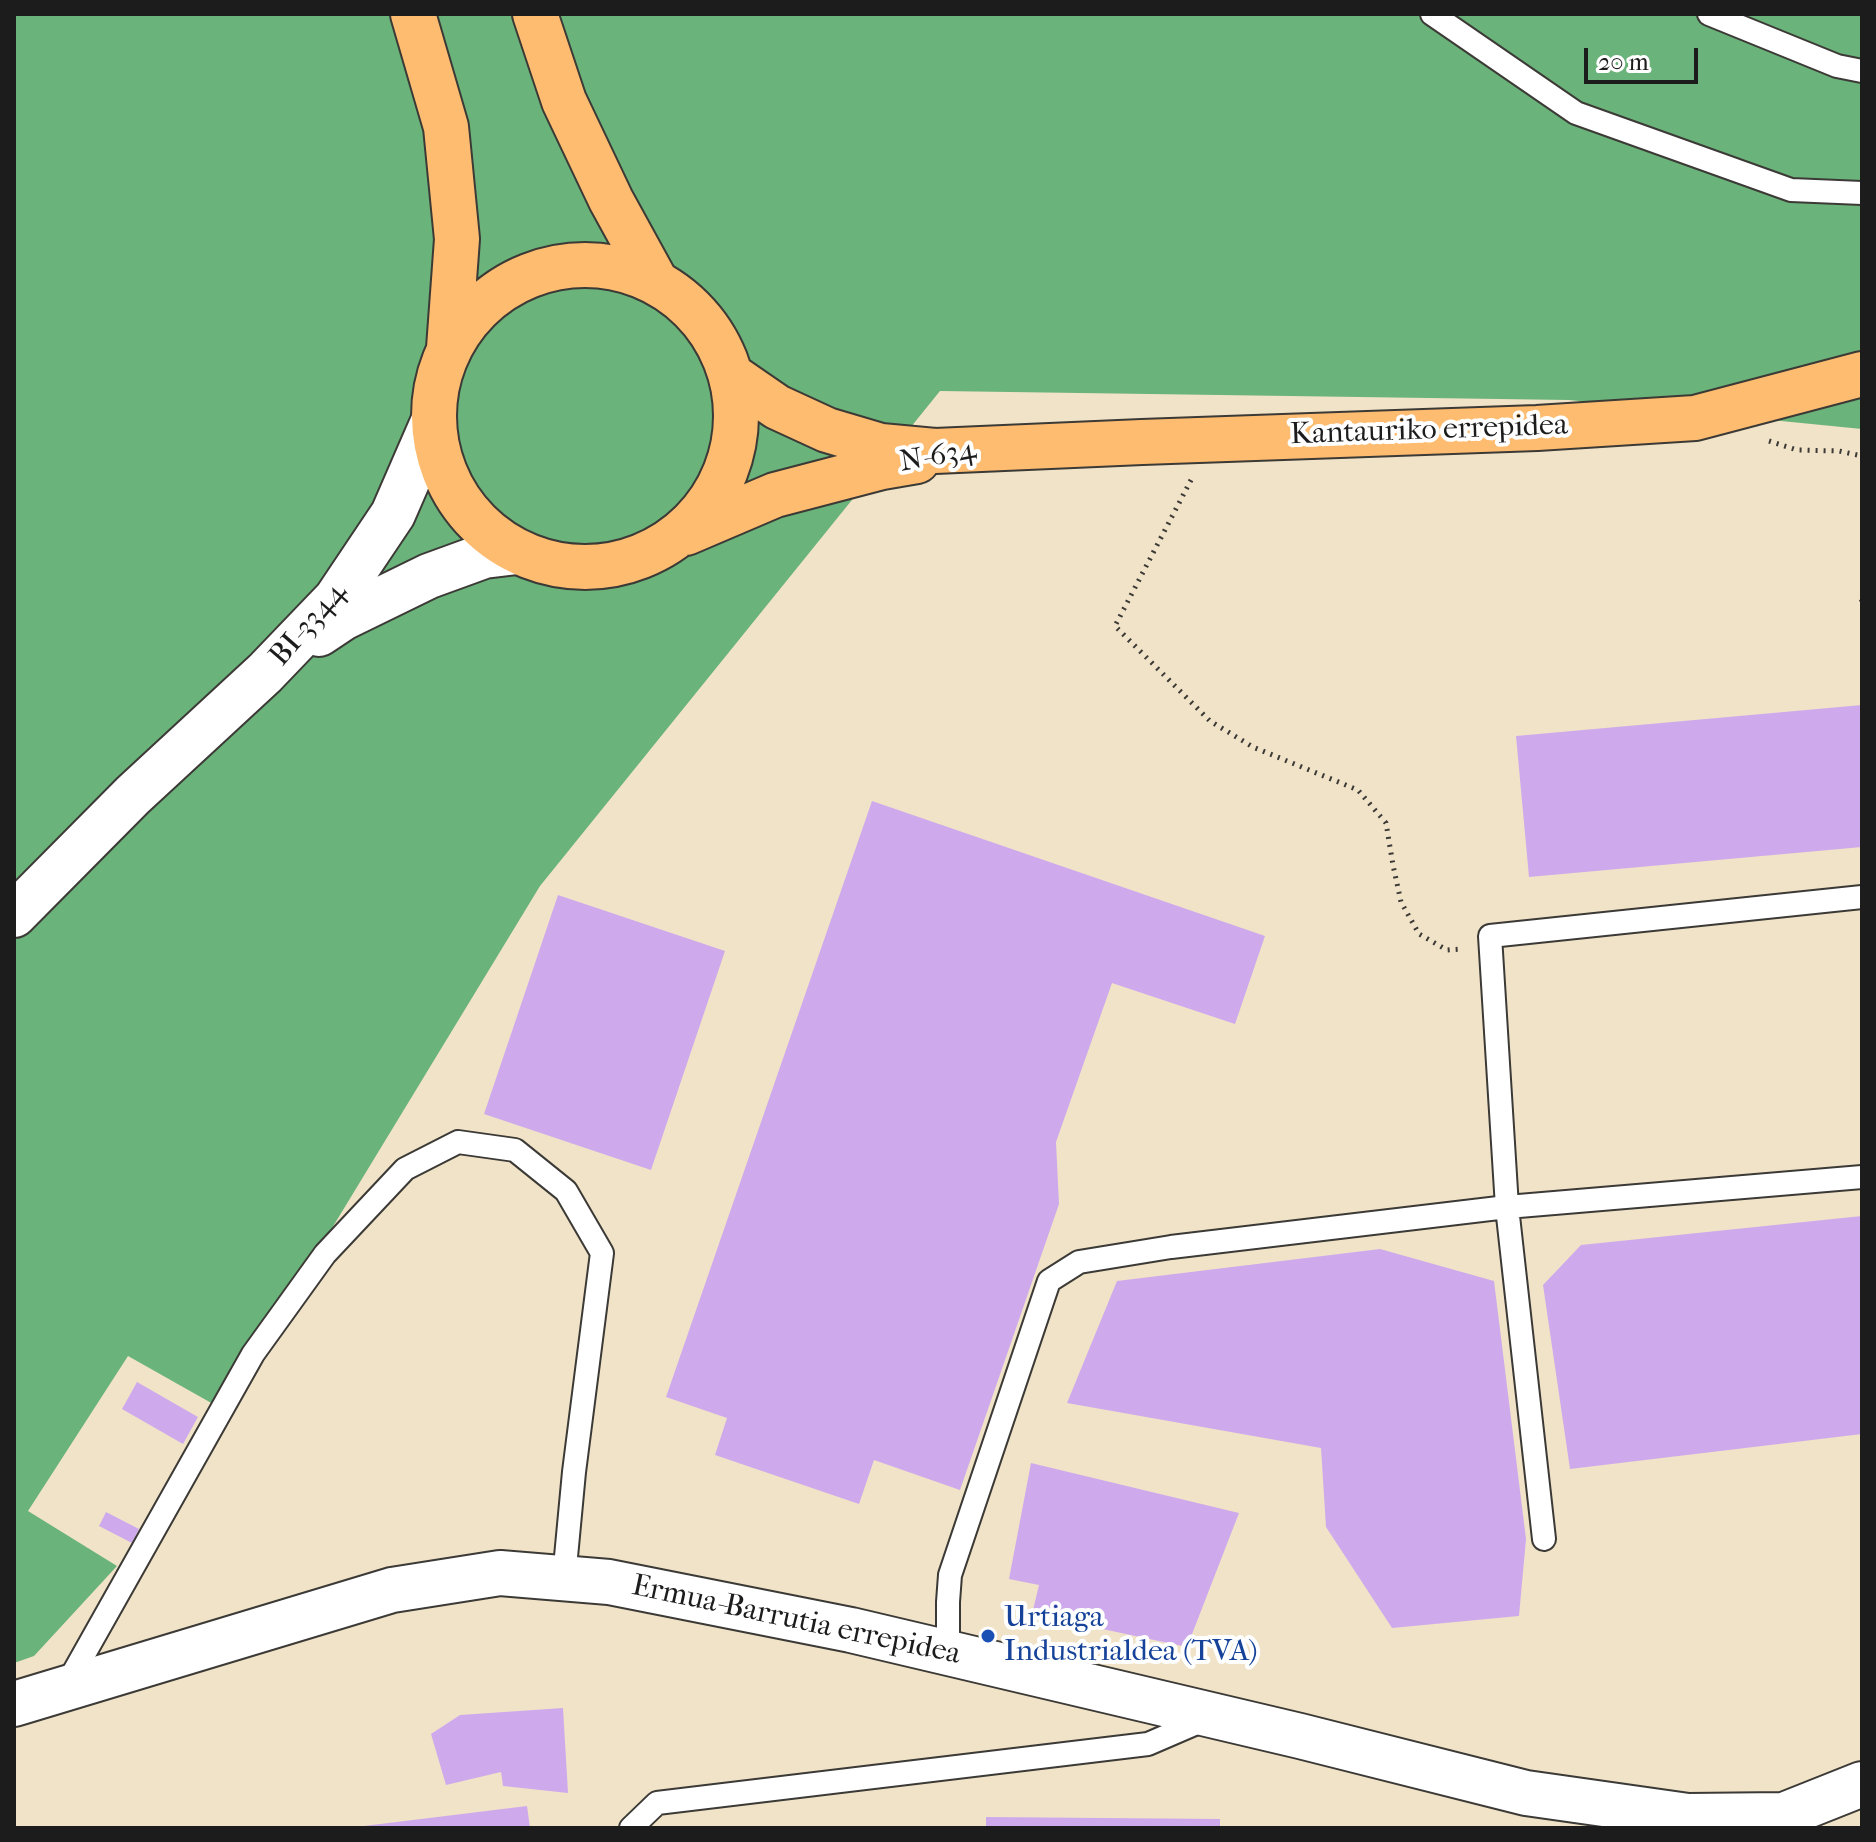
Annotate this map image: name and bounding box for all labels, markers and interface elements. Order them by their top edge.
scale bar [1588,32,1702,82]
text: 20 m [1598,48,1649,76]
street label: Kantauriko errepidea [1290,408,1568,454]
street label: N-634 [897,433,979,481]
street label: BI-3344 [263,576,355,674]
street label: Ermua-Barrutia errepidea [628,1569,964,1673]
place label: Urtiaga Industrialdea (TVA) [1004,1601,1258,1672]
marker: Urtiaga Industrialdea (TVA) [979,1627,997,1645]

